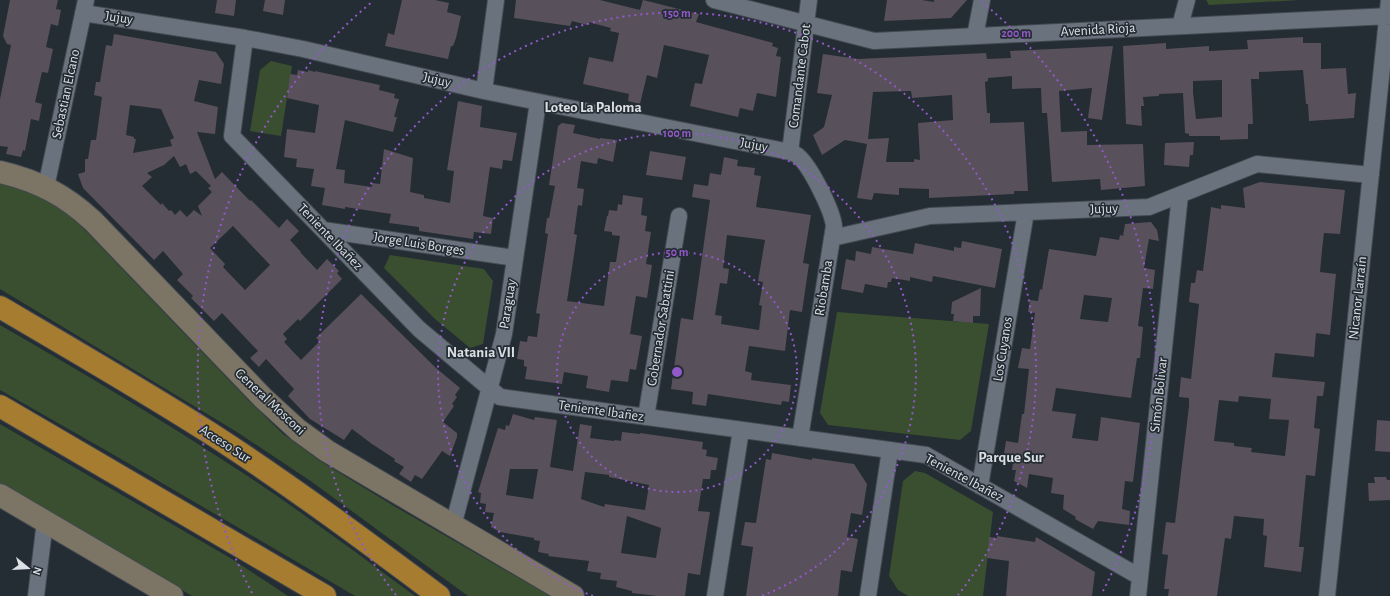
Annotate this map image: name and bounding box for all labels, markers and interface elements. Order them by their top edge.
text: 150 m [663,7,691,19]
street label: Jujuy [104,9,134,27]
street label: Avenida Rioja [1060,21,1136,39]
street label: Comandante Cabot [787,23,813,129]
text: 200 m [1001,27,1031,39]
street label: Sebastian Elcano [50,48,82,140]
street label: Jujuy [422,70,452,90]
district label: Loteo La Paloma [544,100,642,115]
text: 100 m [663,127,691,139]
street label: Jujuy [739,135,769,155]
street label: Teniente Ibañez [295,201,365,273]
street label: Jujuy [1090,202,1118,216]
street label: Jorge Luis Borges [373,230,465,258]
text: 50 m [666,246,689,258]
street label: Nicanor Larraín [1347,256,1369,340]
street label: Riobamba [813,259,835,317]
street label: Gobernador Sabattini [645,269,677,387]
street label: Paraguay [497,278,519,330]
street label: Los Cuyanos [991,316,1015,382]
district label: Natania VII [447,345,515,360]
street label: Simón Bolivar [1148,356,1170,433]
centre of rings [670,365,684,379]
street label: General Mosconi [232,366,308,438]
street label: Teniente Ibañez [557,398,645,424]
street label: Acceso Sur [197,422,253,466]
district label: Parque Sur [978,450,1045,465]
street label: Teniente Ibañez [923,452,1006,505]
north arrow [8,548,48,588]
text: N [31,566,43,576]

